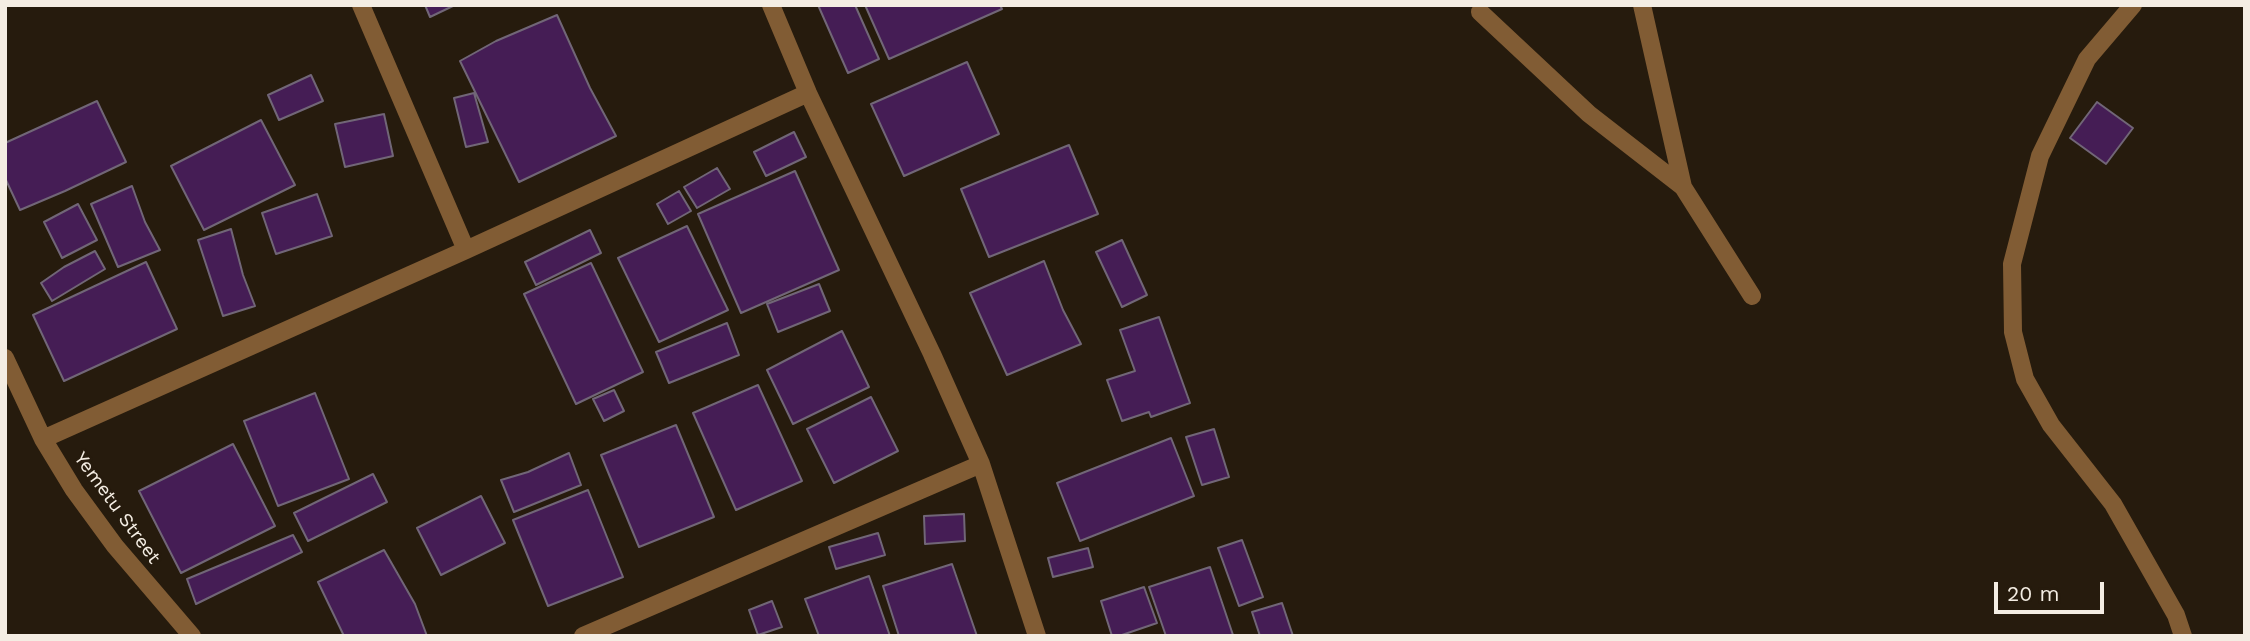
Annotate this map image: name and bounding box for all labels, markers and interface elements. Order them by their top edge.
street label: Yemetu Street [69,448,165,568]
scale bar [1998,568,2108,612]
text: 20 m [2007,581,2059,606]

